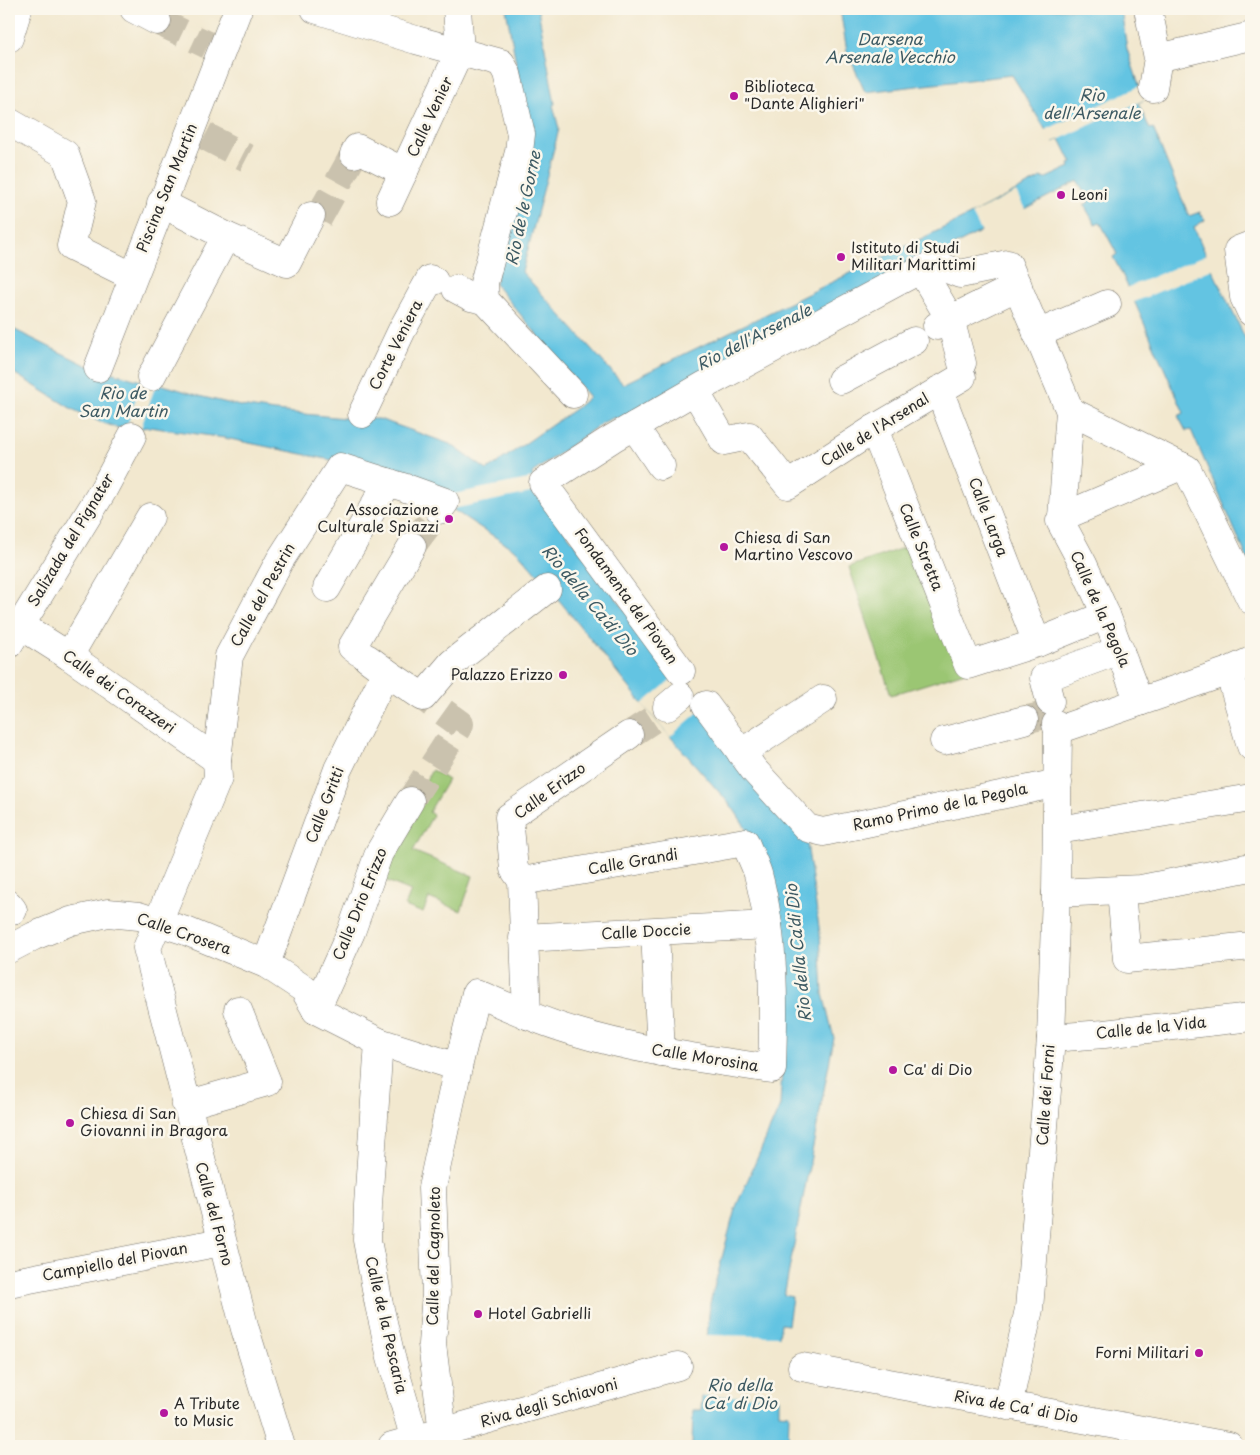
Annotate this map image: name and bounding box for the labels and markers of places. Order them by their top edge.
place label: Biblioteca "Dante Alighieri" [744,74,865,114]
marker: Biblioteca "Dante Alighieri" [728,90,740,102]
place label: Leoni [1071,182,1108,205]
marker: Leoni [1055,189,1067,201]
place label: Istituto di Studi Militari Marittimi [851,235,976,275]
marker: Istituto di Studi Militari Marittimi [835,251,847,263]
place label: Associazione Culturale Spiazzi [317,497,439,537]
marker: Associazione Culturale Spiazzi [443,513,455,525]
place label: Chiesa di San Martino Vescovo [734,525,853,565]
marker: Chiesa di San Martino Vescovo [718,541,730,553]
place label: Palazzo Erizzo [451,662,553,685]
marker: Palazzo Erizzo [557,669,569,681]
place label: Ca' di Dio [903,1057,972,1080]
marker: Ca' di Dio [887,1064,899,1076]
place label: Chiesa di San Giovanni in Bragora [80,1101,229,1141]
marker: Chiesa di San Giovanni in Bragora [64,1117,76,1129]
place label: Hotel Gabrielli [488,1301,591,1324]
marker: Hotel Gabrielli [472,1308,484,1320]
place label: Forni Militari [1095,1340,1189,1363]
marker: Forni Militari [1193,1347,1205,1359]
place label: A Tribute to Music [174,1391,240,1431]
marker: A Tribute to Music [158,1407,170,1419]

